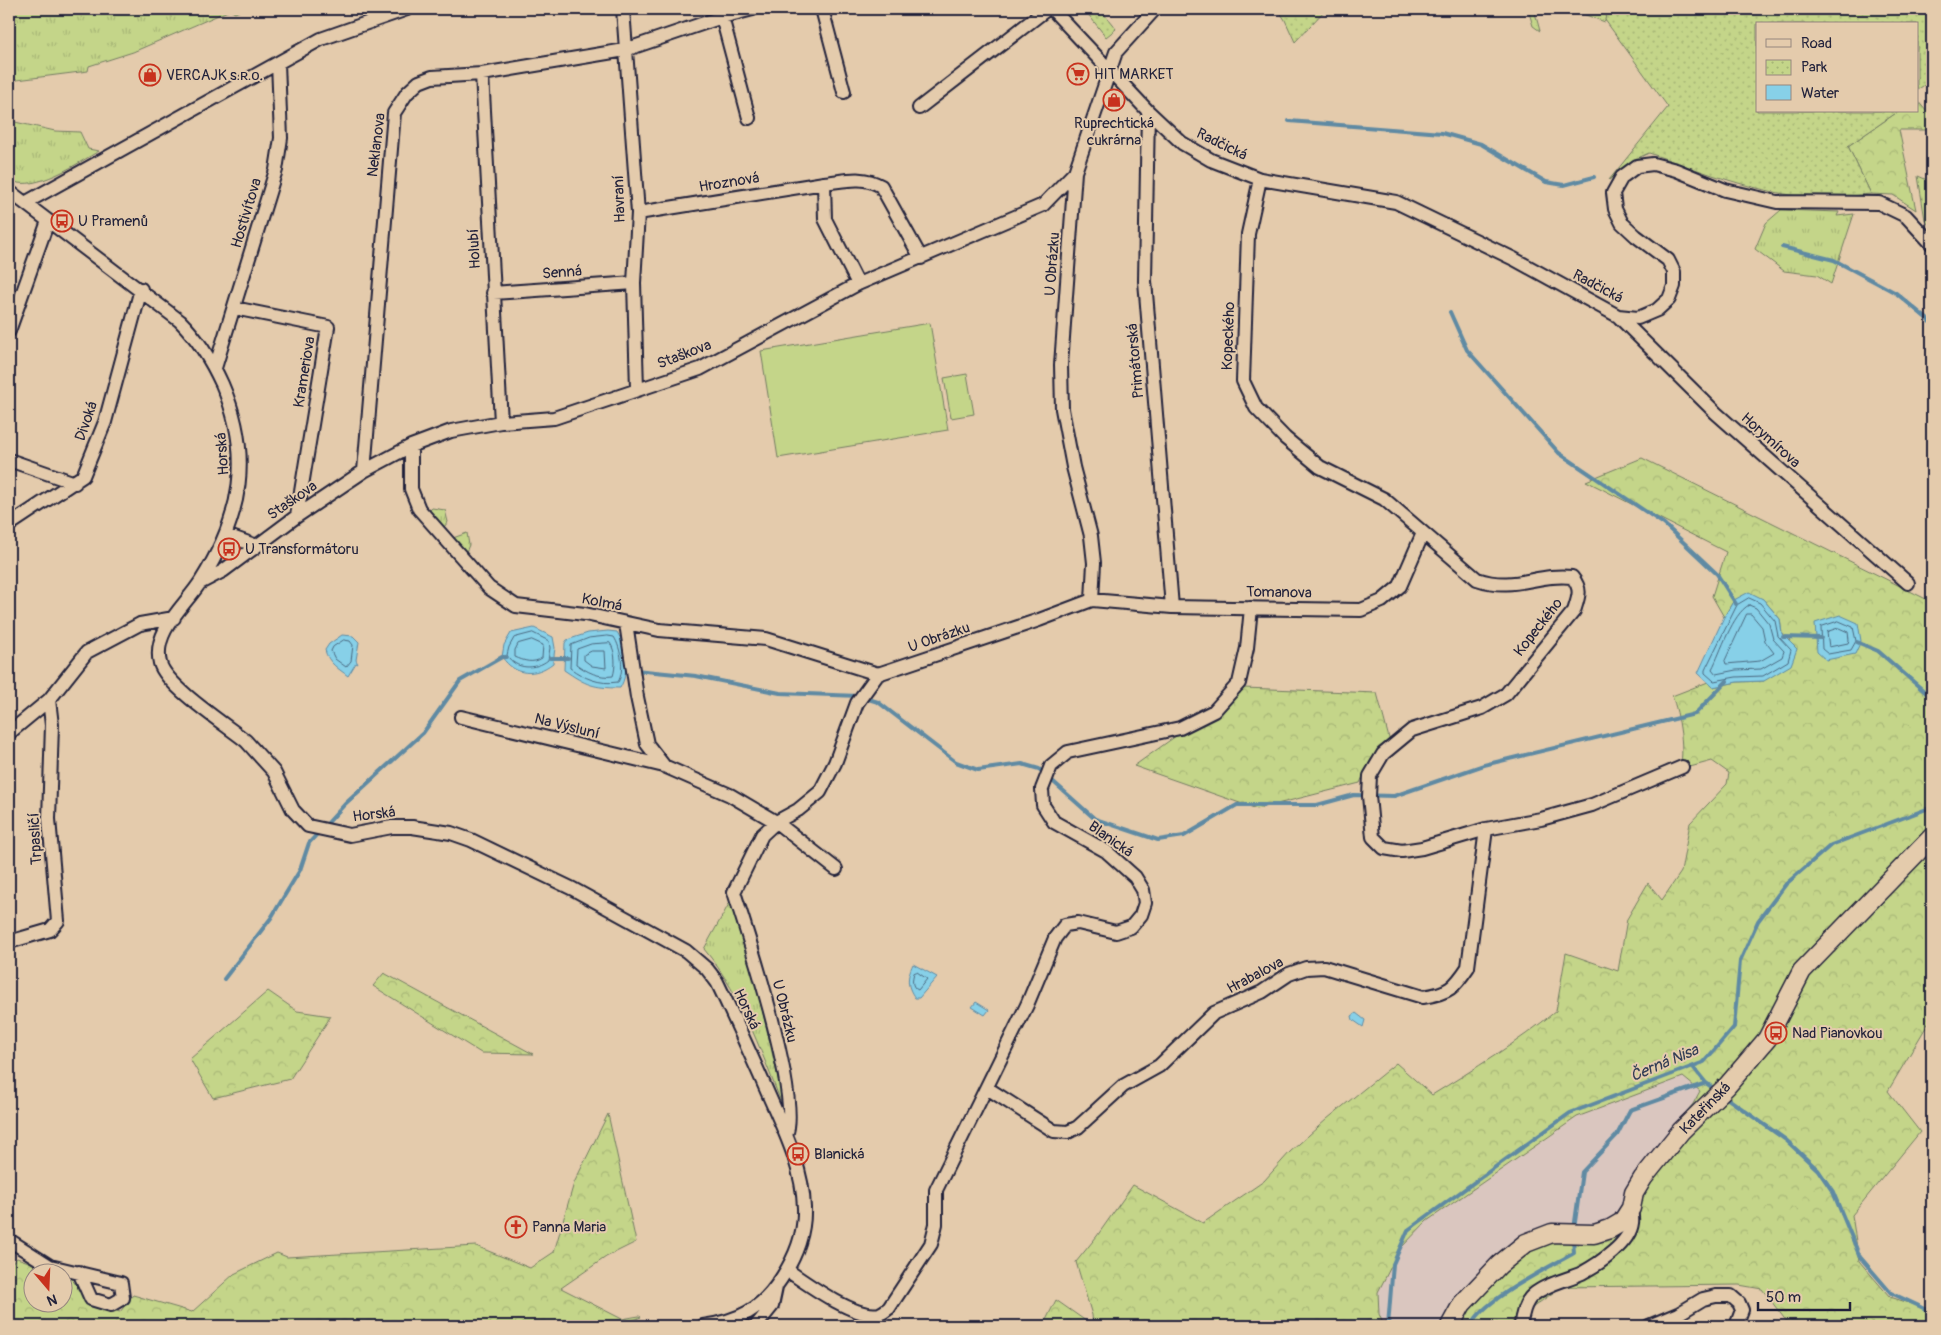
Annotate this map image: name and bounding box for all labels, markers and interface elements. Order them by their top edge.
legend [1756,22,1918,112]
text: Road [1801,34,1832,53]
text: Park [1801,58,1828,77]
supermarket icon: HIT MARKET [1066,62,1090,86]
shop icon: VERCAJK s.ʀ.ᴏ. [138,63,162,87]
place label: HIT MARKET [1094,65,1174,84]
place label: VERCAJK s.ʀ.ᴏ. [166,66,263,85]
text: Water [1801,84,1840,103]
shop icon: Ruprechtická cukrárna [1102,88,1126,112]
street label: Neklanova [363,112,390,178]
place label: Ruprechtická cukrárna [1074,114,1154,150]
street label: Radčická [1193,124,1250,165]
street label: Hroznová [697,168,761,197]
street label: Havraní [609,175,630,223]
street label: Hostivítova [227,176,266,250]
bus stop icon: U Pramenů [50,209,74,233]
place label: U Pramenů [78,212,148,231]
street label: Holubí [464,228,485,270]
street label: U Obrázku [1041,231,1064,297]
street label: Senná [542,262,583,283]
street label: Radčická [1569,265,1626,308]
street label: Kopeckého [1218,301,1239,371]
street label: Primátorská [1123,323,1148,399]
street label: Krameriova [289,335,320,409]
street label: Staškova [654,335,714,373]
street label: Divoká [71,399,102,443]
street label: Horymírova [1737,409,1804,472]
street label: Horská [212,432,233,476]
street label: Staškova [264,476,321,524]
bus stop icon: U Transformátoru [217,537,241,561]
place label: U Transformátoru [245,540,359,559]
street label: Tomanova [1246,582,1312,603]
street label: Kolmá [580,589,624,616]
street label: Kopeckého [1510,594,1567,660]
street label: U Obrázku [906,618,973,657]
street label: Na Výsluní [532,709,601,744]
street label: Horská [352,802,396,827]
street label: Trpasličí [25,812,46,866]
street label: Blanická [1085,817,1137,862]
street label: Hrabalova [1224,953,1287,998]
street label: U Obrázku [768,978,801,1044]
street label: Horská [729,986,764,1033]
bus stop icon: Nad Pianovkou [1764,1021,1788,1045]
place label: Nad Pianovkou [1792,1024,1883,1043]
water label: Černá Nisa [1627,1039,1703,1086]
street label: Kateřinská [1676,1078,1735,1139]
bus stop icon: Blanická [786,1142,810,1166]
place label: Blanická [814,1145,865,1164]
church icon: Panna Maria [504,1215,528,1239]
place label: Panna Maria [532,1218,606,1237]
north arrow [22,1262,72,1312]
scale bar [1758,1280,1851,1312]
text: 50 m [1766,1288,1801,1307]
text: N [45,1290,59,1309]

